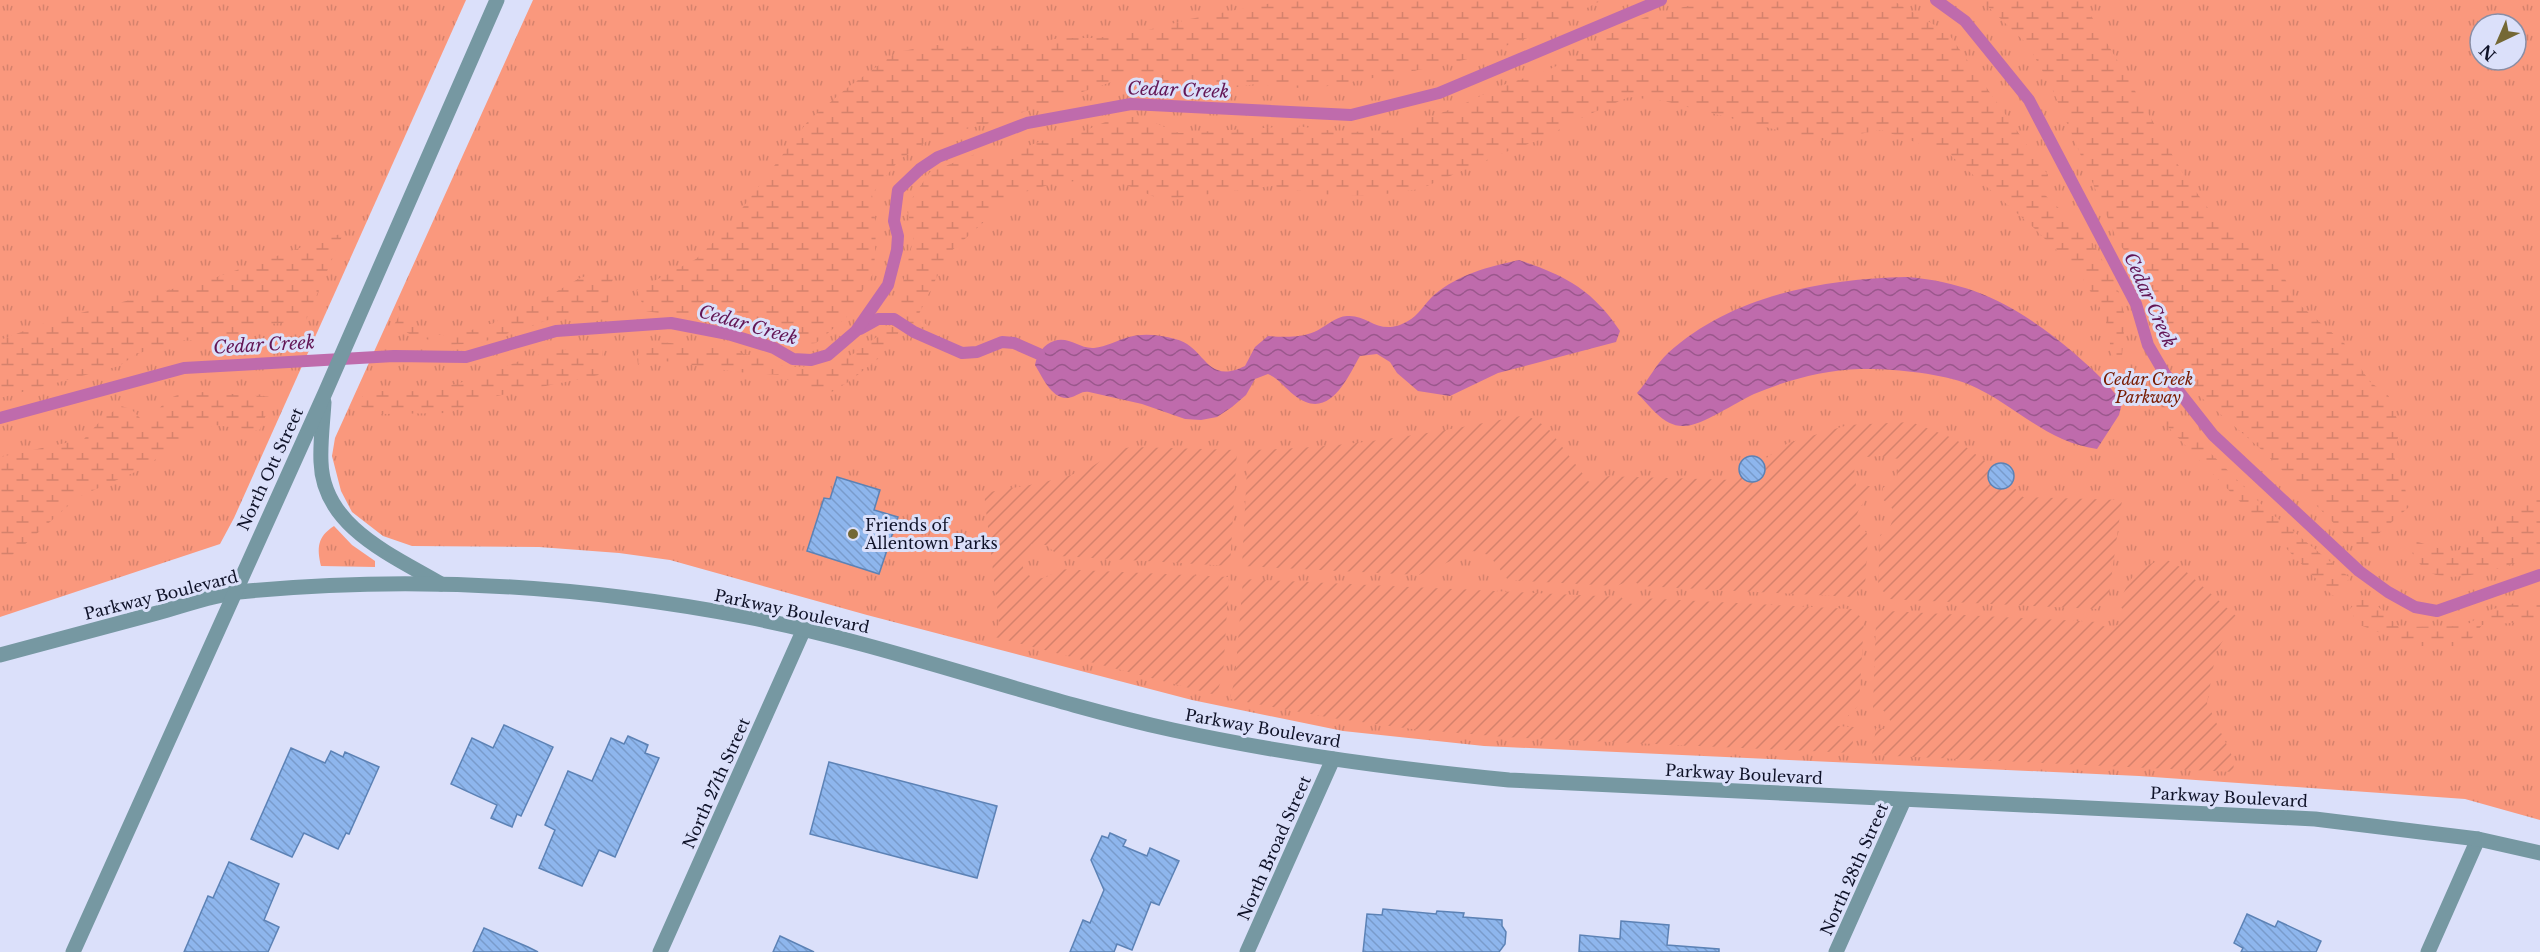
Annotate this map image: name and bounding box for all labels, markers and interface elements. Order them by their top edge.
north arrow [2468,12,2528,72]
text: N [2475,40,2500,65]
water label: Cedar Creek [1127,77,1229,103]
water label: Cedar Creek [2119,249,2181,351]
water label: Cedar Creek [696,300,800,350]
water label: Cedar Creek [213,331,315,359]
park label: Cedar Creek Parkway [2103,369,2193,407]
street label: North Ott Street [233,404,307,534]
place label: Friends of Allentown Parks [864,515,998,553]
marker: Friends of Allentown Parks [846,527,860,541]
street label: Parkway Boulevard [82,566,240,624]
street label: Parkway Boulevard [713,585,871,637]
street label: Parkway Boulevard [1184,704,1343,752]
street label: North 27th Street [678,714,754,852]
street label: Parkway Boulevard [1665,760,1824,788]
street label: North Broad Street [1233,773,1315,923]
street label: Parkway Boulevard [2150,783,2309,811]
street label: North 28th Street [1816,800,1892,938]

